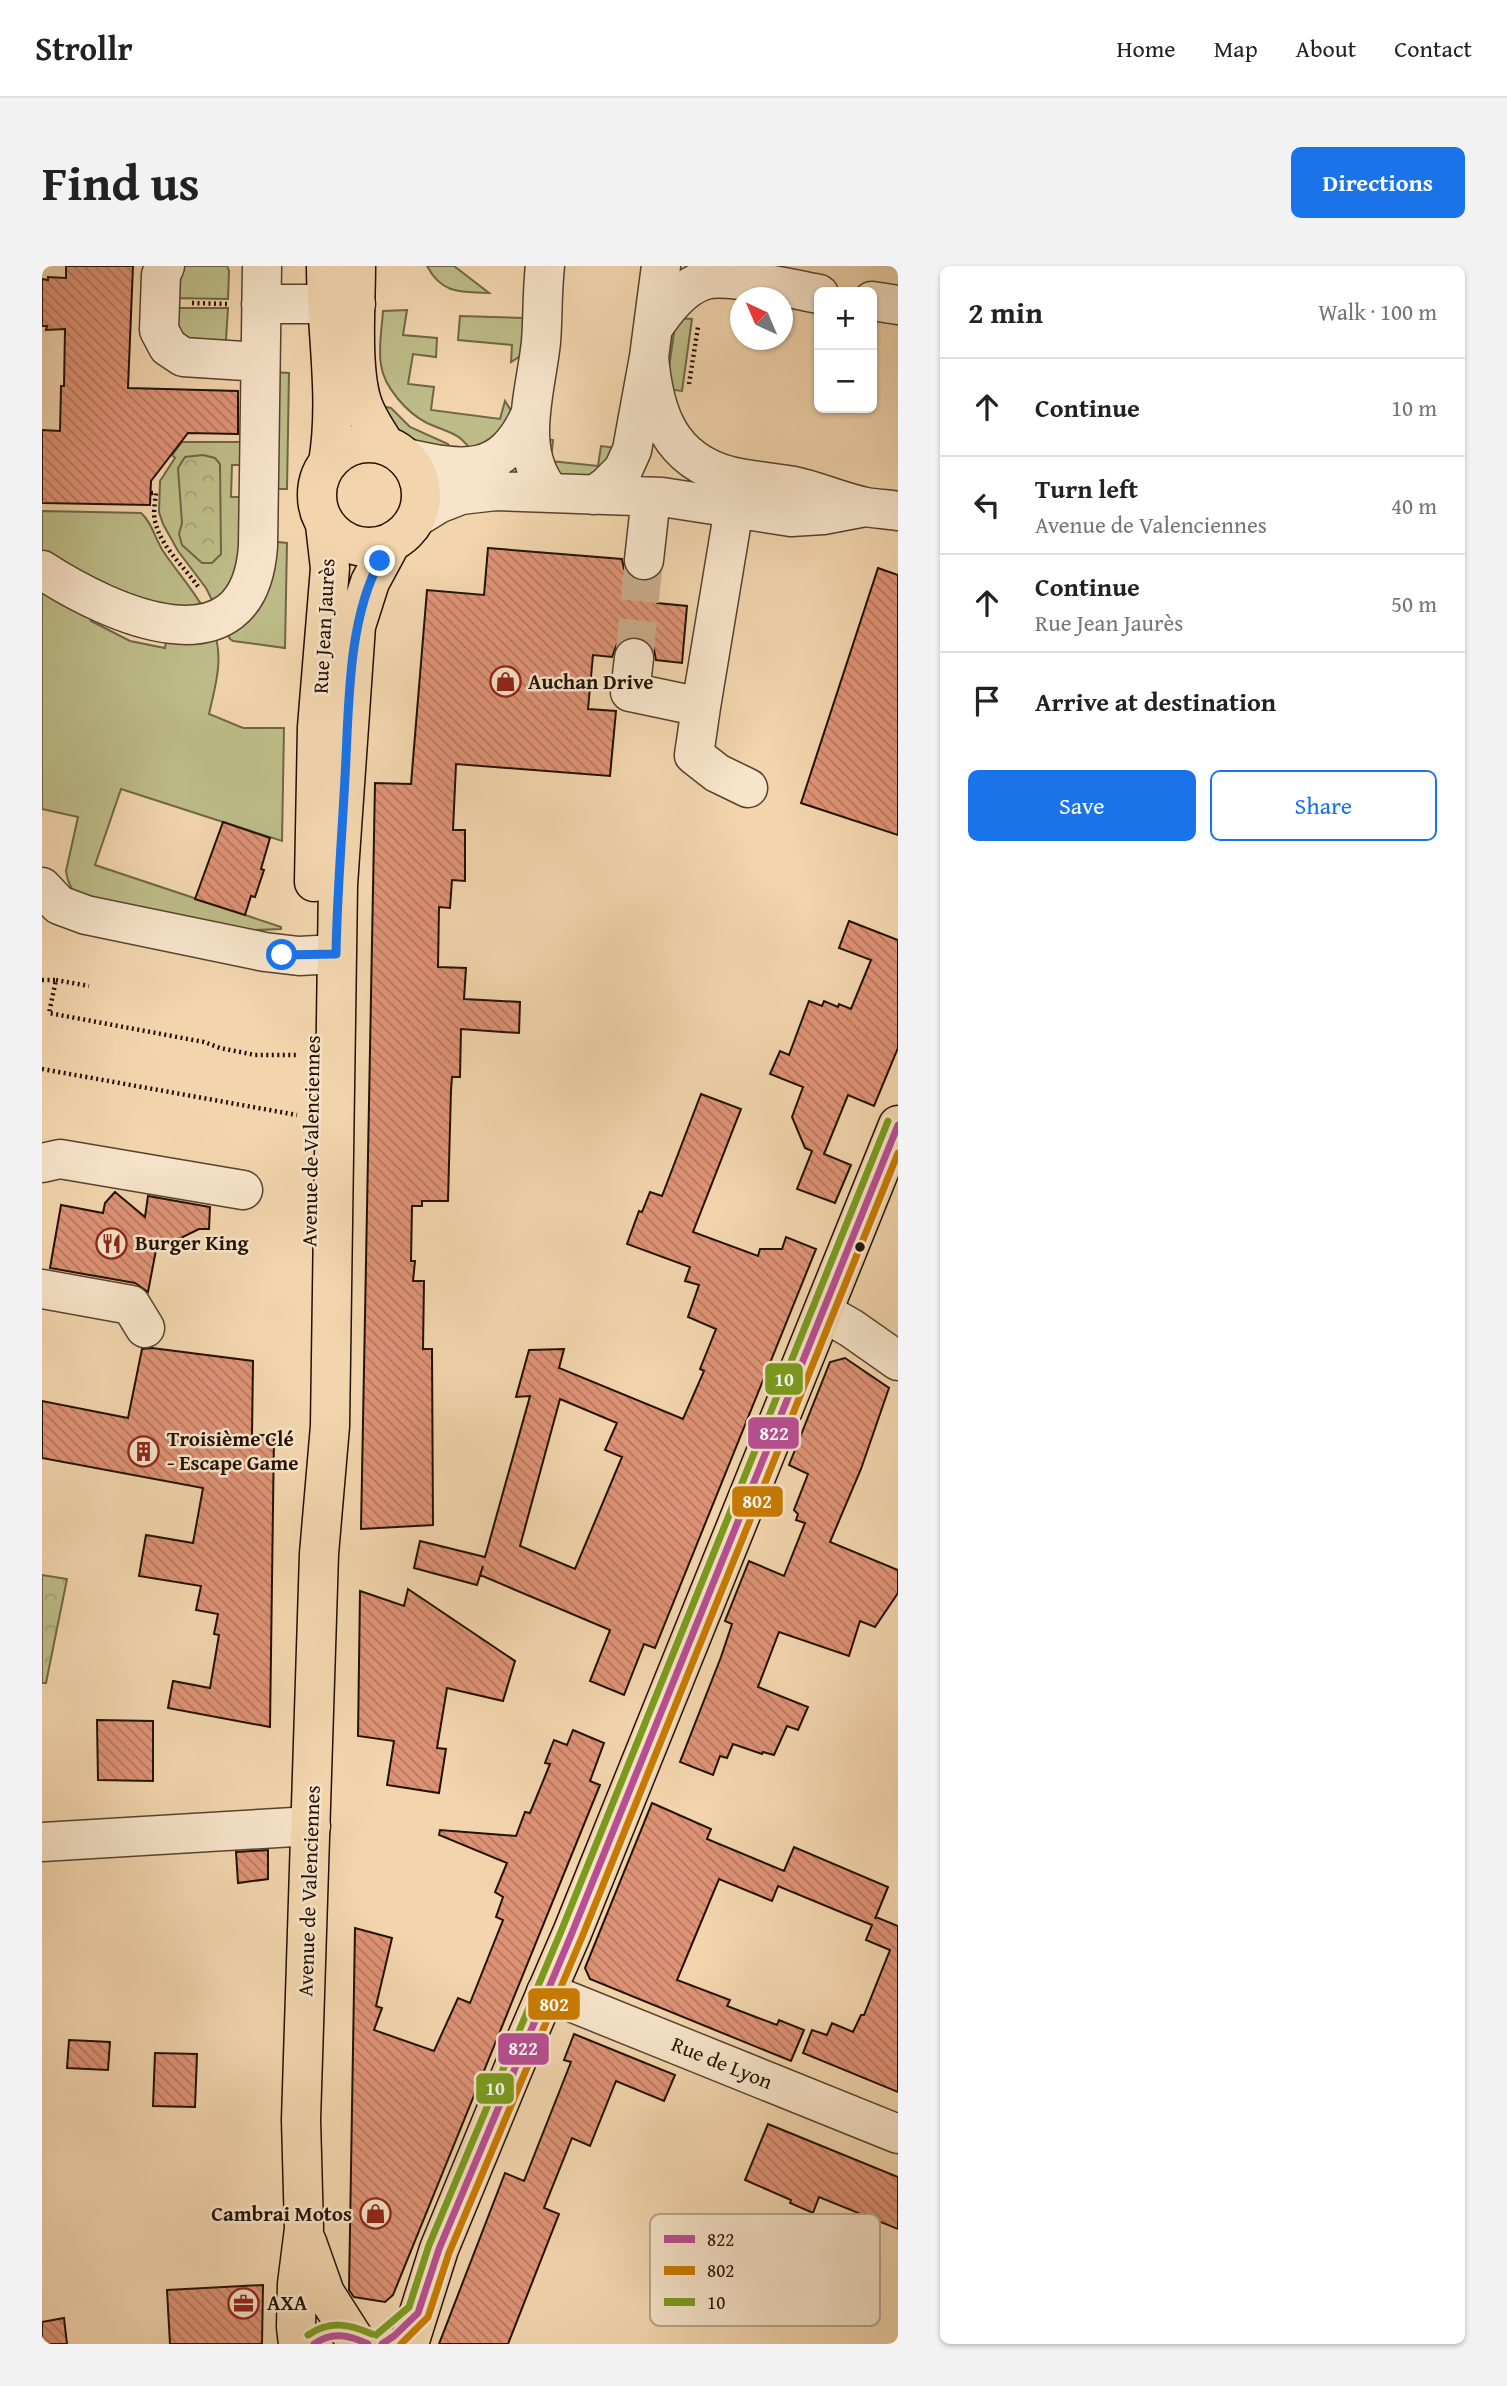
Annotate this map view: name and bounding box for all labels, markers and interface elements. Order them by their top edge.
text: Strollr [35,24,133,72]
text: Home [1117,31,1176,66]
text: Map [1214,31,1258,66]
text: About [1296,31,1356,66]
text: Contact [1394,31,1472,66]
text: Find us [42,146,200,218]
button: Directions [1291,147,1465,218]
north arrow [730,287,793,350]
map controls [814,287,877,413]
button: + [814,287,877,350]
text: 2 min [968,290,1043,334]
text: Walk · 100 m [1318,295,1437,328]
button: − [814,350,877,413]
icon: ahead [968,388,1006,426]
text: Continue [1035,388,1140,427]
text: 10 m [1391,391,1437,424]
text: Turn left [1035,469,1138,508]
icon: left [968,486,1006,524]
text: 40 m [1391,489,1437,522]
text: Avenue de Valenciennes [1035,508,1267,541]
route end [364,545,395,576]
street label: Rue Jean Jaurès [304,558,343,694]
text: Continue [1035,567,1140,606]
icon: ahead [968,584,1006,622]
text: 50 m [1391,587,1437,620]
text: Rue Jean Jaurès [1035,606,1183,639]
shop icon: Auchan Drive [488,665,522,699]
place label: Auchan Drive [528,666,653,697]
icon: arrive [968,682,1006,720]
text: Arrive at destination [1035,682,1276,721]
button: Save [968,770,1196,841]
button: Share [1210,770,1437,841]
route start [266,939,297,970]
street label: Avenue de Valenciennes [293,1035,328,1247]
restaurant icon: Burger King [95,1226,129,1260]
place label: Burger King [135,1227,250,1258]
unlabelled marker [853,1240,867,1254]
line badge: 10 [764,1362,804,1396]
text: 10 [774,1365,794,1393]
line badge: 822 [747,1416,800,1450]
text: 822 [759,1419,789,1447]
place label: Troisième Clé - Escape Game [167,1423,299,1478]
building icon: Troisième Clé - Escape Game [127,1434,161,1468]
line badge: 802 [731,1485,784,1518]
text: 802 [742,1487,772,1515]
street label: Avenue de Valenciennes [289,1785,328,1997]
line badge: 802 [527,1987,581,2021]
text: 802 [539,1990,569,2018]
street label: Rue de Lyon [667,2028,778,2097]
line badge: 822 [497,2032,550,2066]
text: 822 [508,2034,538,2062]
line badge: 10 [475,2072,515,2105]
text: 10 [485,2074,505,2102]
shop icon: Cambrai Motos [358,2197,392,2231]
place label: Cambrai Motos [211,2198,352,2229]
legend [650,2214,880,2326]
text: 822 [707,2225,734,2253]
text: 802 [707,2256,734,2284]
office icon: AXA [227,2286,261,2320]
place label: AXA [267,2287,308,2318]
text: 10 [707,2288,725,2316]

